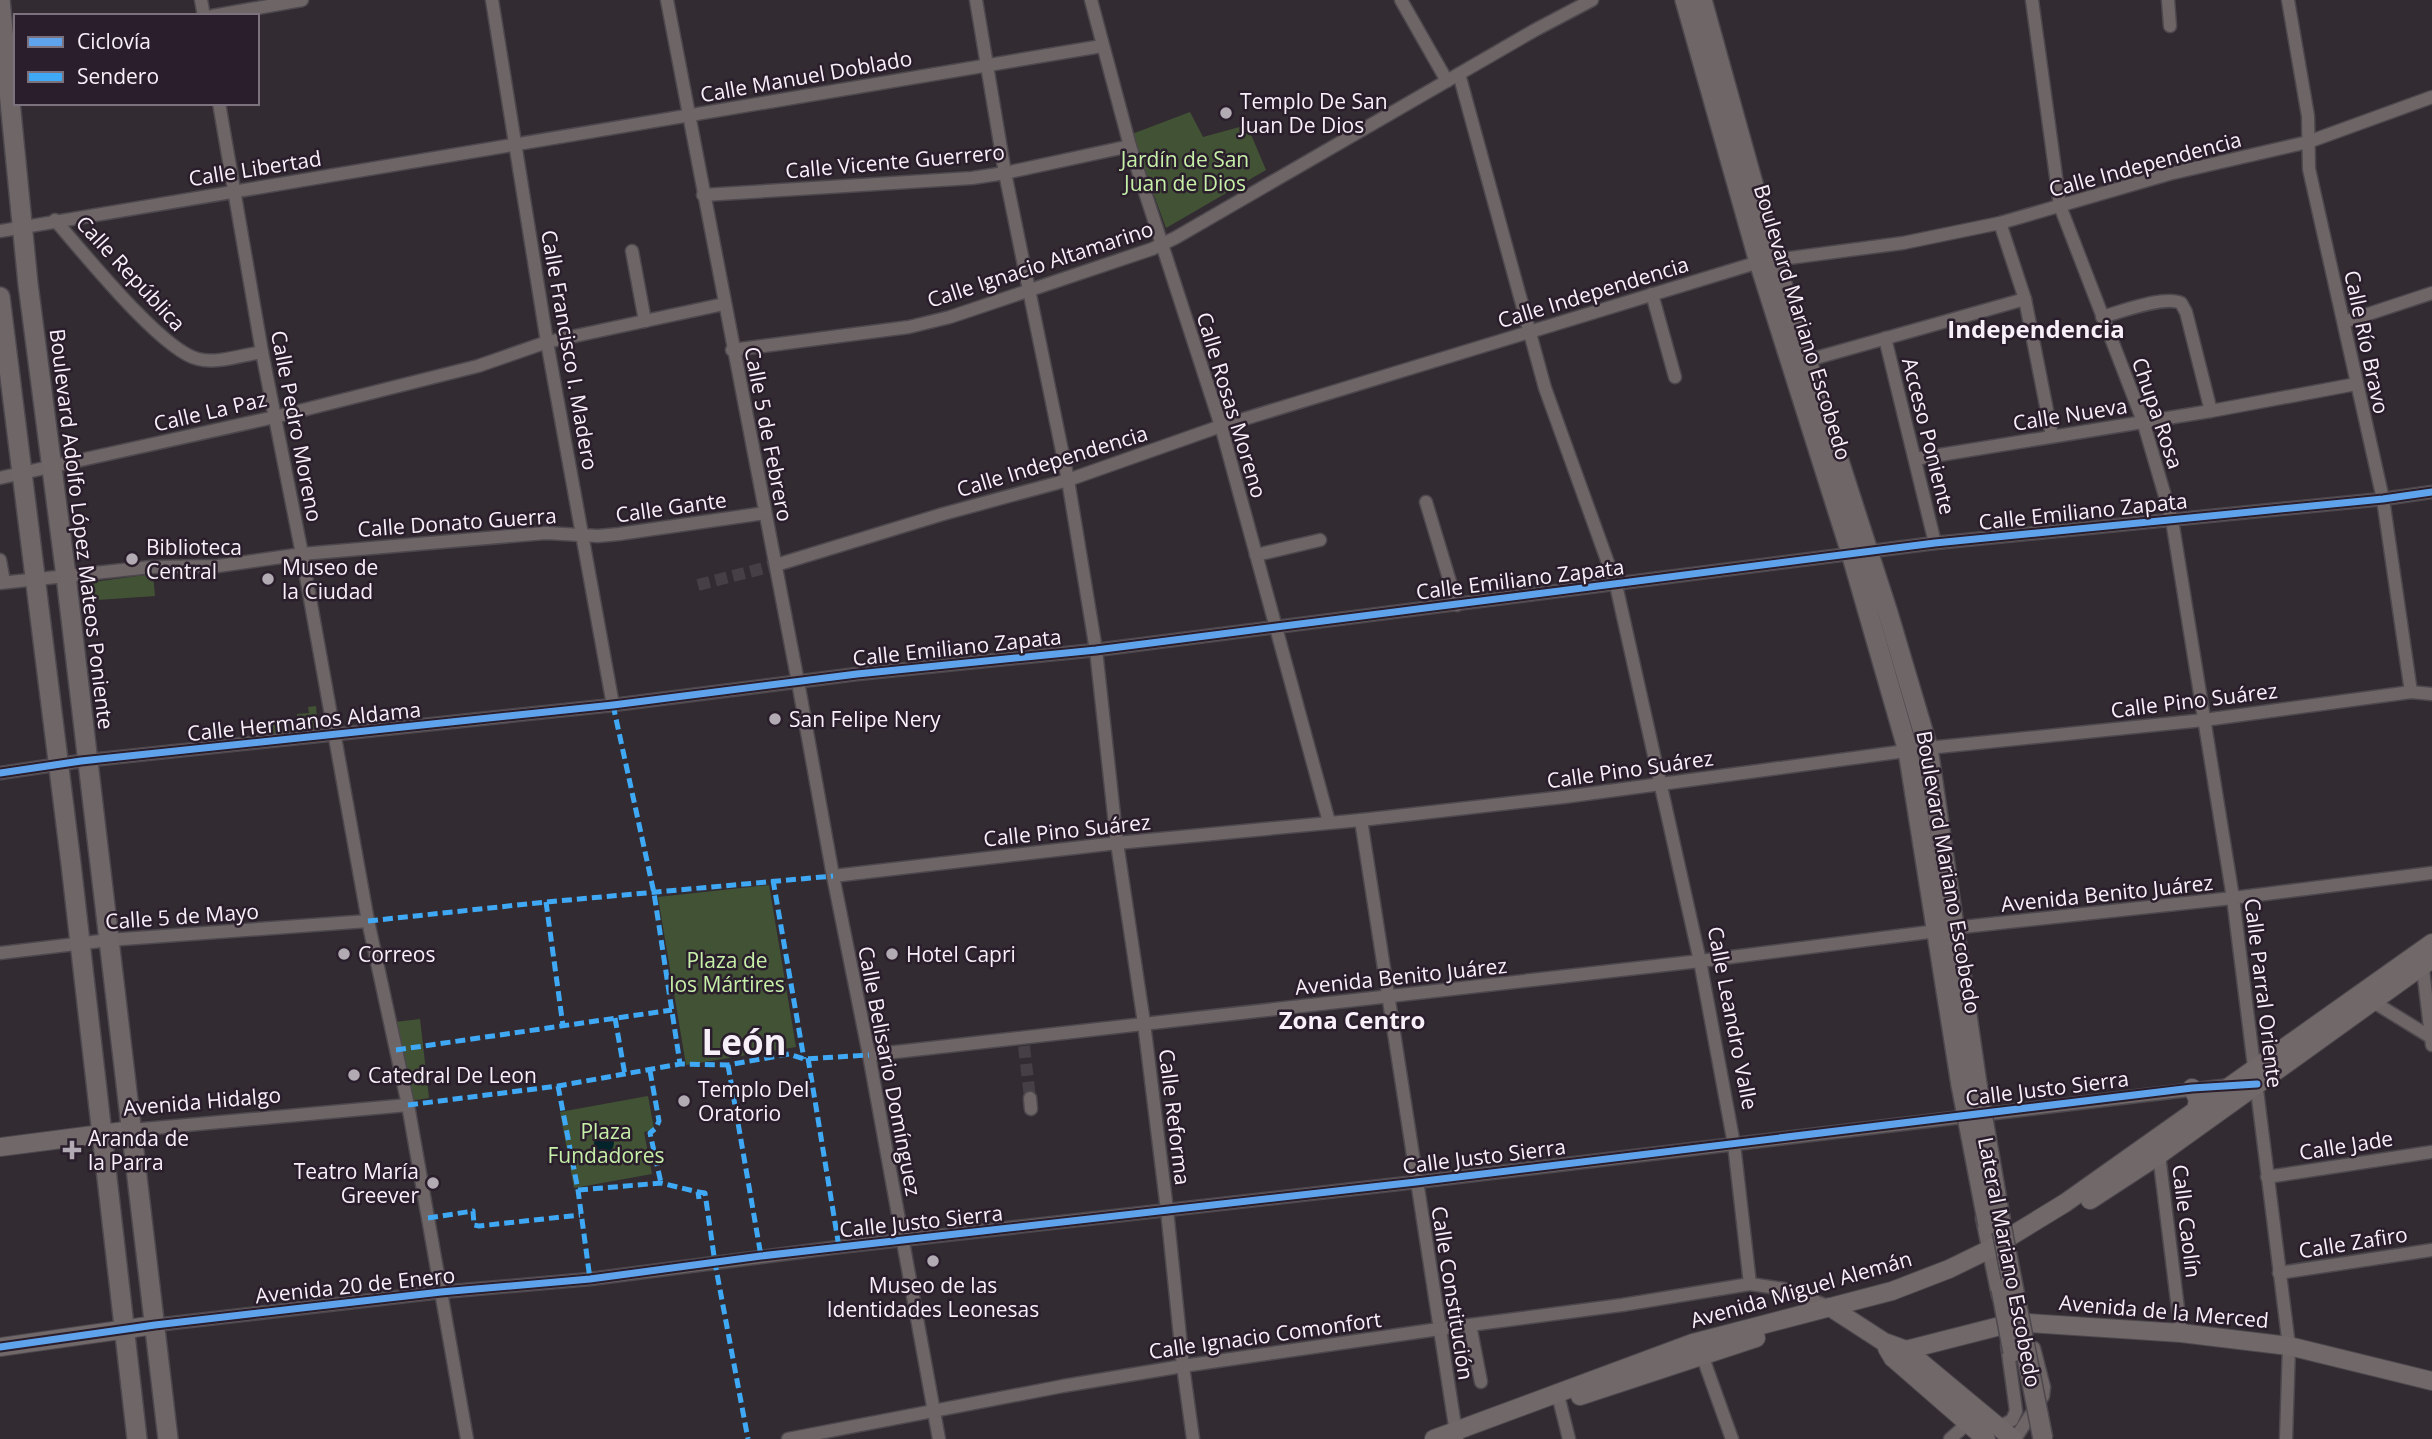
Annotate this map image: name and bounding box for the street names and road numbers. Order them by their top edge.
street label: Calle Manuel Doblado [698,44,914,108]
street label: Calle Independencia [2046,125,2244,203]
street label: Calle Vicente Guerrero [784,137,1006,185]
street label: Calle Libertad [187,144,323,192]
street label: Boulevard Mariano Escobedo [1748,181,1858,463]
street label: Calle República [70,209,192,337]
street label: Calle Ignacio Altamarino [923,214,1157,314]
street label: Calle Francisco I. Madero [535,228,605,472]
street label: Calle Independencia [1494,250,1692,334]
street label: Calle Río Bravo [2338,268,2396,416]
street label: Calle Rosas Moreno [1190,309,1274,501]
street label: Boulevard Adolfo López Mateos Poniente [44,327,120,731]
street label: Calle Pedro Moreno [265,328,329,524]
street label: Calle 5 de Febrero [738,344,800,524]
street label: Chupa Rosa [2126,353,2190,473]
street label: Acceso Poniente [1896,355,1962,517]
street label: Calle La Paz [151,384,269,438]
street label: Calle Nueva [2011,391,2129,437]
street label: Calle Independencia [953,419,1151,503]
street label: Calle Gante [614,485,728,529]
street label: Calle Emiliano Zapata [1977,486,2189,536]
street label: Calle Donato Guerra [357,501,557,543]
street label: Calle Emiliano Zapata [1414,552,1626,606]
street label: Calle Emiliano Zapata [851,622,1063,672]
street label: Calle Pino Suárez [2109,676,2279,724]
street label: Calle Hermanos Aldama [186,695,422,747]
street label: Boulevard Mariano Escobedo [1910,728,1988,1016]
street label: Calle Pino Suárez [1545,743,1715,795]
street label: Calle Pino Suárez [982,807,1152,853]
street label: Avenida Benito Juárez [2000,868,2215,918]
street label: Calle 5 de Mayo [104,897,260,935]
street label: Calle Parral Oriente [2238,897,2290,1089]
street label: Calle Leandro Valle [1701,924,1765,1112]
street label: Calle Belisario Domínguez [852,944,928,1198]
street label: Avenida Benito Juárez [1294,951,1509,1001]
street label: Calle Reforma [1153,1047,1197,1187]
street label: Calle Justo Sierra [1964,1064,2130,1112]
street label: Avenida Hidalgo [122,1080,282,1122]
street label: Calle Jade [2297,1124,2395,1166]
street label: Calle Justo Sierra [1401,1132,1567,1180]
street label: Lateral Mariano Escobedo [1972,1134,2048,1390]
street label: Calle Caolín [2166,1163,2208,1279]
street label: Calle Justo Sierra [838,1198,1004,1244]
street label: Calle Constitución [1425,1204,1481,1382]
street label: Calle Zafiro [2296,1220,2410,1264]
street label: Avenida Miguel Alemán [1687,1244,1915,1334]
street label: Avenida 20 de Enero [254,1261,456,1309]
street label: Avenida de la Merced [2058,1288,2270,1334]
street label: Calle Ignacio Comonfort [1147,1305,1383,1365]

